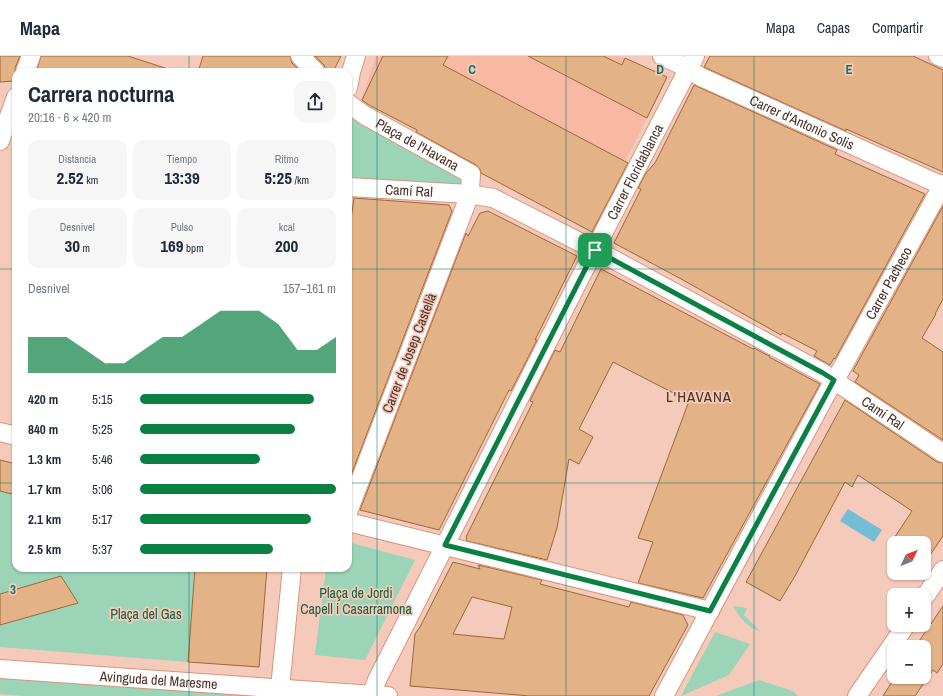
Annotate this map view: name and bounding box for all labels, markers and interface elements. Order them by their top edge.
text: Mapa [20,15,60,41]
text: Mapa [766,19,795,37]
text: Capas [817,19,850,37]
text: Compartir [872,19,923,37]
text: C [468,61,476,78]
text: D [656,61,664,78]
text: E [845,61,853,78]
text: Carrera nocturna [28,79,174,109]
button: share [294,81,336,123]
street label: Carrer d'Antonio Solis [747,91,857,154]
text: 20:16 · 6 × 420 m [28,109,111,126]
street label: Plaça de l'Havana [373,114,463,175]
street label: Carrer Floridablanca [603,120,667,223]
text: Distancia [58,152,96,166]
text: Tiempo [167,152,197,166]
text: Ritmo [275,152,299,166]
text: 2.52 [56,166,84,189]
text: 13:39 [164,166,200,189]
text: 5:25 [264,166,292,189]
text: km [84,173,98,187]
text: /km [292,173,309,187]
street label: Camí Ral [384,180,433,201]
text: Desnivel [60,220,95,234]
text: Pulso [171,220,193,234]
text: kcal [279,220,295,234]
pin [578,233,612,267]
text: 30 [65,234,80,257]
text: 169 [160,234,184,257]
text: 200 [275,234,298,257]
icon: arrive [584,239,606,261]
text: m [80,241,90,255]
text: bpm [184,241,204,255]
street label: Carrer Pacheco [861,244,916,323]
text: Desnivel [28,280,69,297]
text: 157–161 m [283,280,336,297]
street label: Carrer de Josep Castellà [378,290,440,415]
district label: L'HAVANA [666,386,732,407]
text: 420 m [28,391,58,408]
text: 5:15 [92,391,113,408]
street label: Camí Ral [858,392,908,434]
text: 840 m [28,421,58,438]
text: 5:25 [92,421,113,438]
text: 1.3 km [28,451,61,468]
text: 5:46 [92,451,113,468]
text: 1.7 km [28,481,61,498]
text: 5:06 [92,481,113,498]
text: 2.1 km [28,511,61,528]
text: 5:17 [92,511,113,528]
north arrow [887,536,931,580]
map controls [887,536,931,684]
text: 2.5 km [28,541,61,558]
text: 5:37 [92,541,113,558]
text: 3 [10,581,16,598]
park label: Plaça de Jordi Capell i Casarramona [300,584,412,618]
button: + [887,588,931,632]
park label: Plaça del Gas [110,605,182,623]
button: − [887,640,931,684]
street label: Avinguda del Maresme [98,667,218,693]

